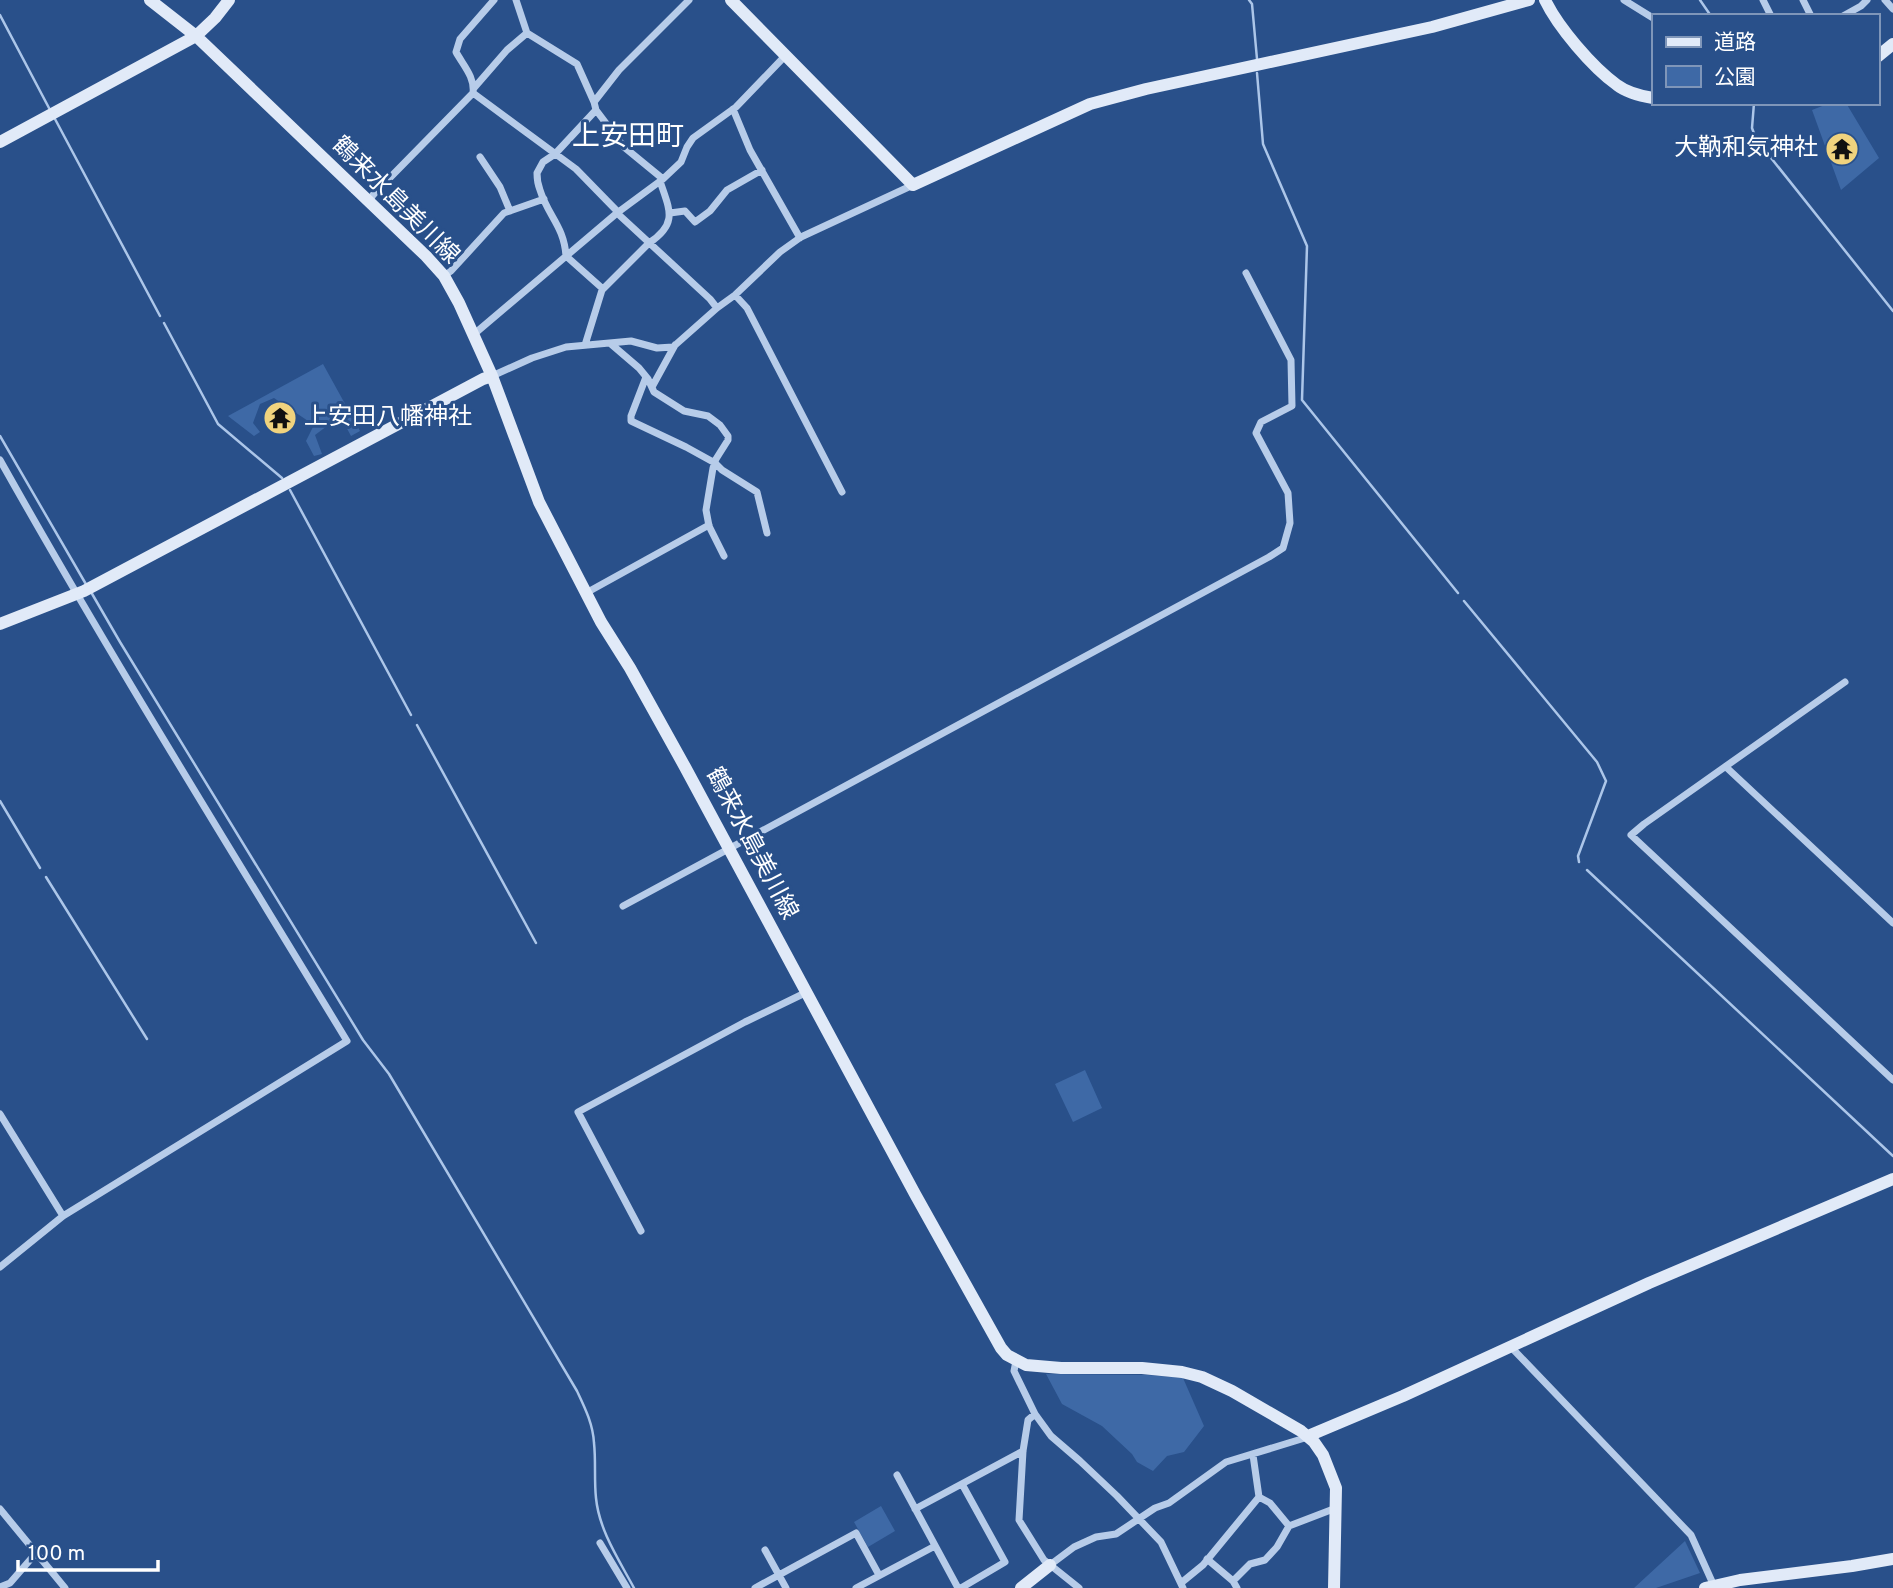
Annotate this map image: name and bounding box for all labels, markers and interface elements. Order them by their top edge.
legend [1652,14,1879,105]
text: 道路 [1714,30,1756,57]
text: 公園 [1714,65,1756,92]
district label: 上安田町 [572,120,684,156]
temple icon: 大靹和気神社 [1823,130,1861,168]
street label: 鶴来水島美川線 [325,131,465,271]
place label: 大靹和気神社 [1674,134,1818,164]
temple icon: 上安田八幡神社 [261,399,299,437]
place label: 上安田八幡神社 [304,403,472,433]
street label: 鶴来水島美川線 [698,763,804,925]
scale bar [18,1528,158,1572]
text: 100 m [28,1541,85,1568]

